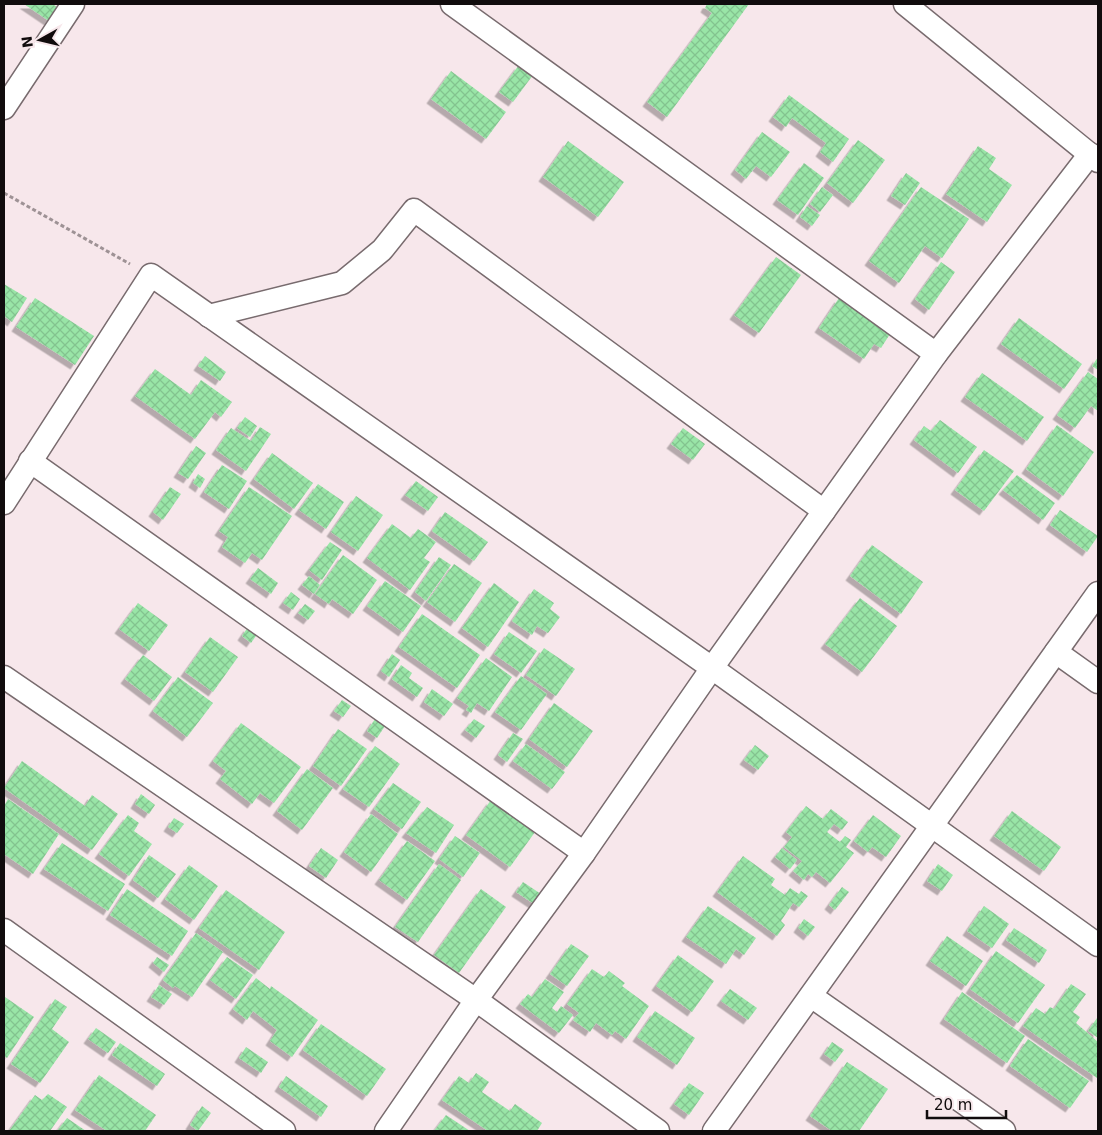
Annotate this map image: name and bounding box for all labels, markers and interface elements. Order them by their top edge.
north arrow [15,15,65,65]
text: N [18,35,36,49]
scale bar [927,1088,1006,1120]
text: 20 m [934,1096,972,1114]

